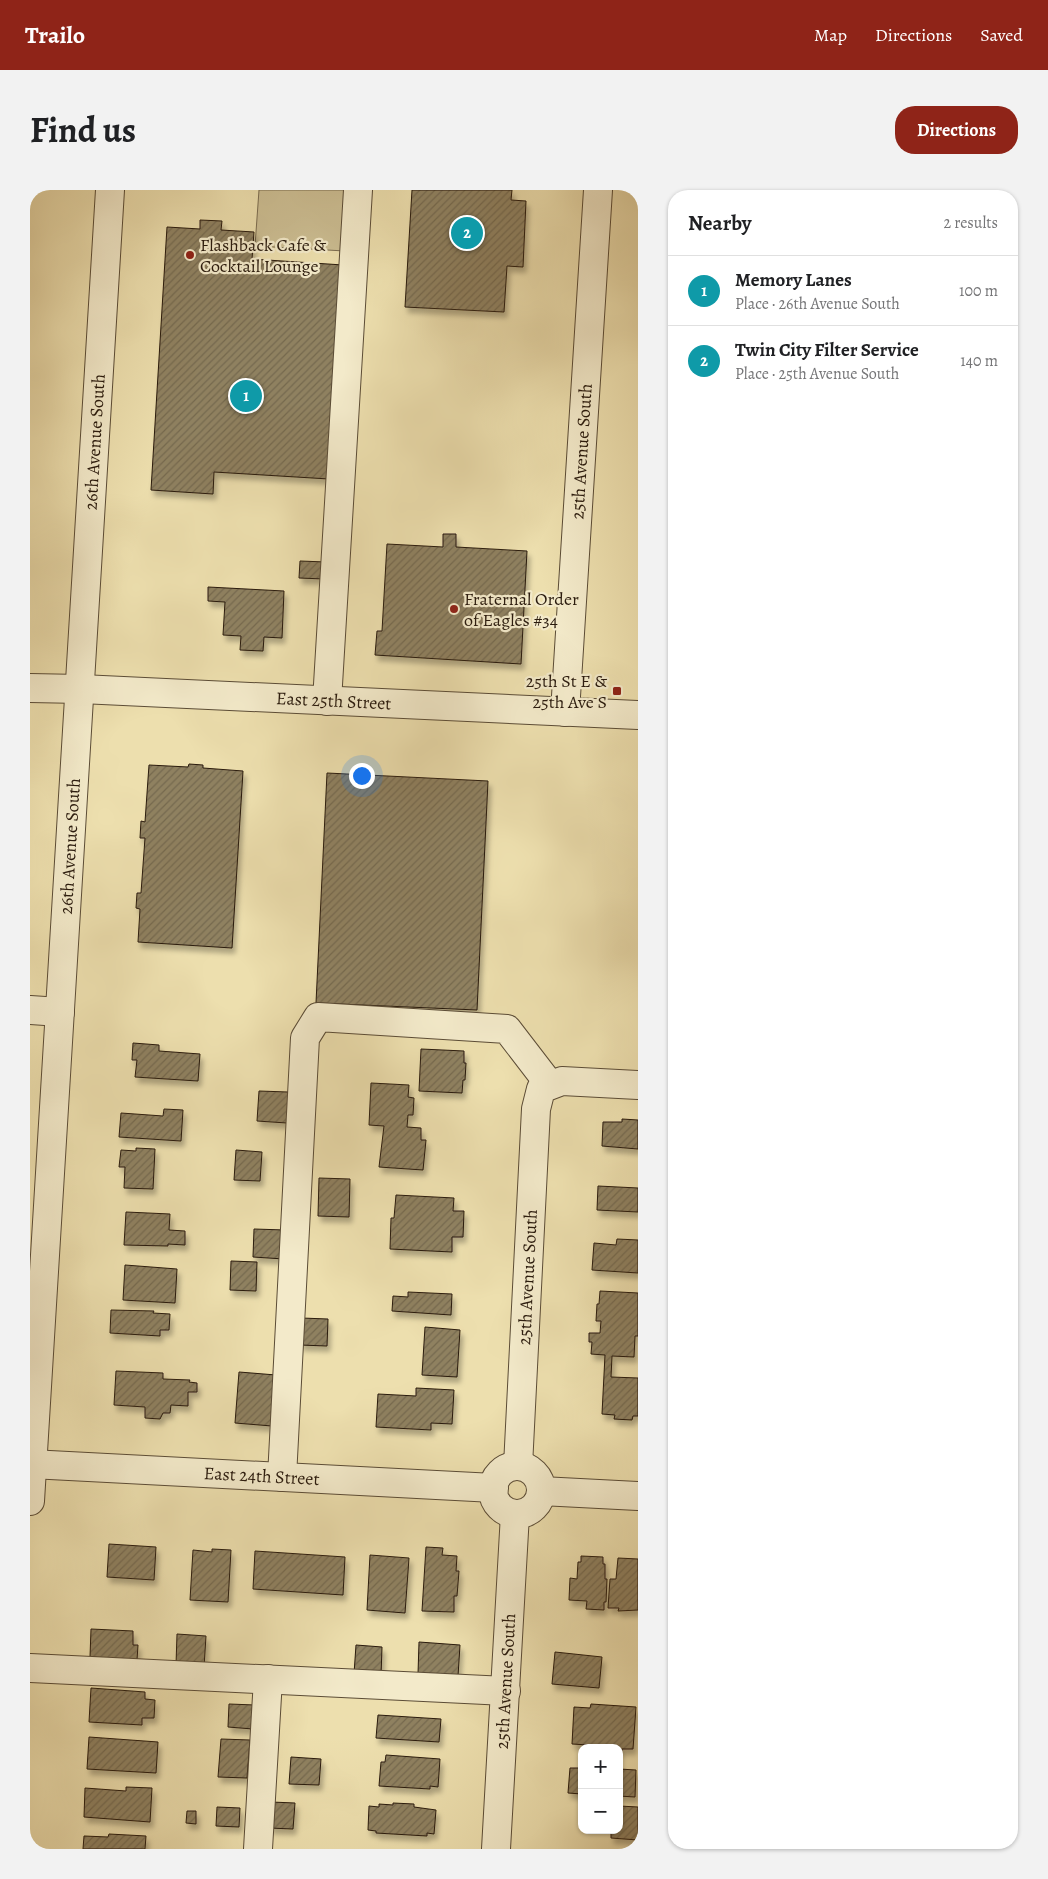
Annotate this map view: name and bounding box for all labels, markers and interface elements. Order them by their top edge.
text: Trailo [25,19,85,51]
text: Map [814,23,847,47]
text: Directions [875,23,952,47]
text: Saved [980,23,1023,47]
text: Find us [30,106,136,154]
button: Directions [895,106,1018,154]
text: Nearby [688,209,751,237]
text: 2 results [943,212,998,234]
pin: 2 [451,214,483,252]
place label: Flashback Cafe & Cocktail Lounge [200,233,326,278]
marker: Flashback Cafe & Cocktail Lounge [184,249,196,261]
text: Memory Lanes [735,267,852,293]
text: 1 [701,280,707,302]
text: 100 m [959,280,998,302]
text: Place · 26th Avenue South [735,293,900,315]
text: Twin City Filter Service [735,337,919,363]
text: 2 [700,350,708,372]
text: 140 m [960,350,998,372]
text: Place · 25th Avenue South [735,363,899,385]
street label: 26th Avenue South [78,373,111,511]
pin: 1 [230,377,262,415]
street label: 25th Avenue South [565,382,598,520]
place label: Fraternal Order of Eagles #34 [464,587,579,632]
marker: Fraternal Order of Eagles #34 [448,603,460,615]
place label: 25th St E & 25th Ave S [526,669,607,714]
marker: 25th St E & 25th Ave S [611,685,623,697]
street label: East 25th Street [276,686,392,715]
your location [349,763,375,789]
street label: 26th Avenue South [54,777,86,915]
street label: 25th Avenue South [512,1208,543,1346]
street label: East 24th Street [203,1461,320,1491]
street label: 25th Avenue South [490,1612,521,1750]
map controls [578,1744,623,1834]
button: + [578,1744,623,1789]
button: − [578,1789,623,1834]

